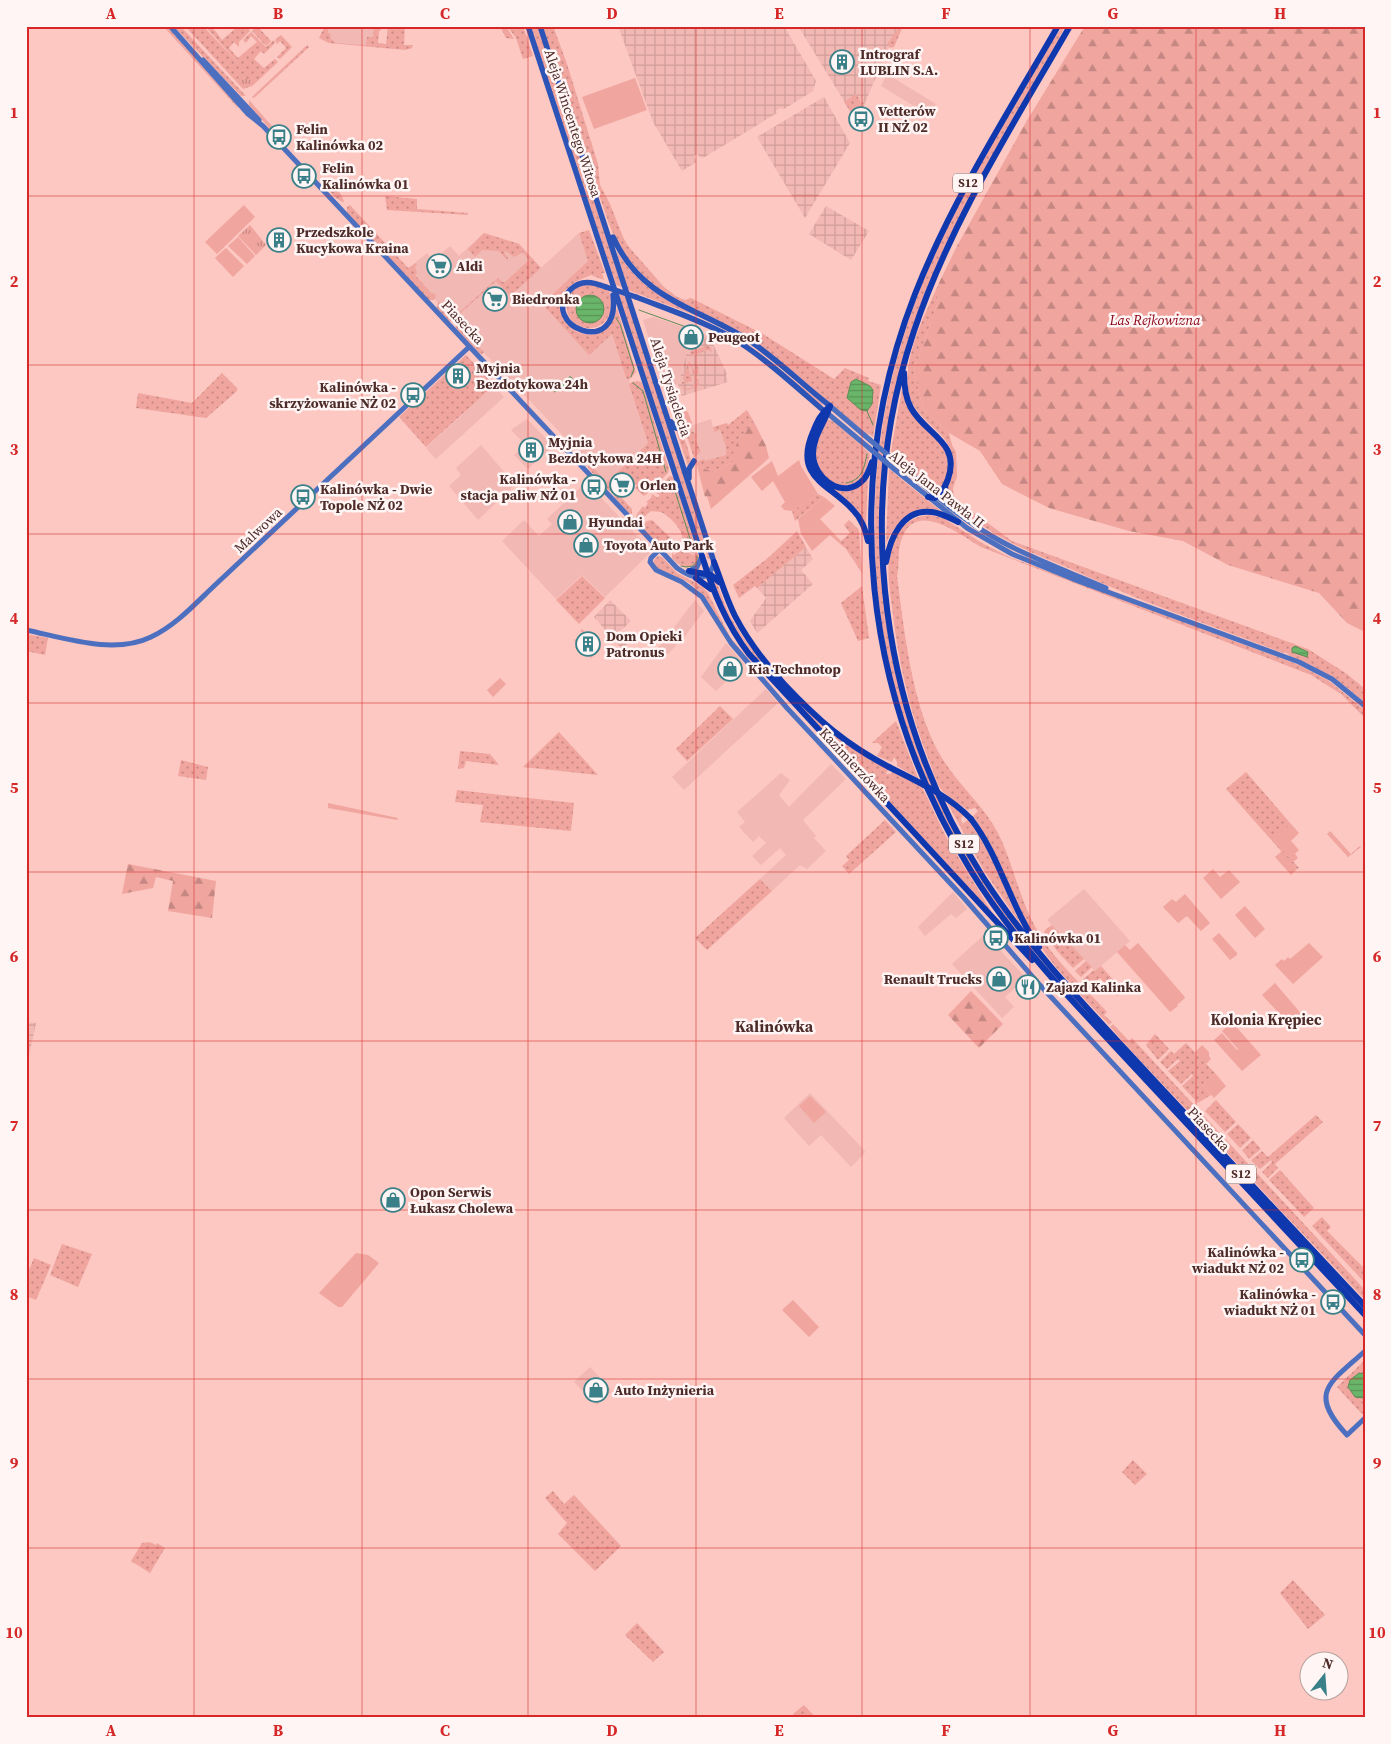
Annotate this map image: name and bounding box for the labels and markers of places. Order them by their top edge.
place label: Intrograf LUBLIN S.A. [860,44,938,80]
building icon: Intrograf LUBLIN S.A. [829,49,855,75]
place label: Vetterów II NŻ 02 [878,101,936,137]
bus stop icon: Vetterów II NŻ 02 [848,106,874,132]
place label: Felin Kalinówka 02 [296,119,383,155]
bus stop icon: Felin Kalinówka 02 [266,124,292,150]
place label: Felin Kalinówka 01 [322,158,409,194]
bus stop icon: Felin Kalinówka 01 [291,163,317,189]
place label: Przedszkole Kucykowa Kraina [296,222,409,258]
building icon: Przedszkole Kucykowa Kraina [266,227,292,253]
supermarket icon: Aldi [426,253,452,279]
place label: Aldi [456,256,483,276]
supermarket icon: Biedronka [482,286,508,312]
place label: Biedronka [512,289,580,309]
shop icon: Peugeot [678,324,704,350]
place label: Peugeot [708,327,761,347]
place label: Myjnia Bezdotykowa 24h [476,358,589,394]
building icon: Myjnia Bezdotykowa 24h [445,363,471,389]
place label: Kalinówka - skrzyżowanie NŻ 02 [269,377,396,413]
bus stop icon: Kalinówka - skrzyżowanie NŻ 02 [400,382,426,408]
place label: Myjnia Bezdotykowa 24H [548,432,663,468]
building icon: Myjnia Bezdotykowa 24H [518,437,544,463]
place label: Kalinówka - stacja paliw NŻ 01 [461,469,576,505]
supermarket icon: Orlen [609,472,635,498]
bus stop icon: Kalinówka - stacja paliw NŻ 01 [581,474,607,500]
place label: Orlen [640,475,677,495]
place label: Kalinówka - Dwie Topole NŻ 02 [320,479,432,515]
bus stop icon: Kalinówka - Dwie Topole NŻ 02 [290,484,316,510]
shop icon: Hyundai [557,509,583,535]
place label: Hyundai [588,512,643,532]
shop icon: Toyota Auto Park [573,532,599,558]
place label: Toyota Auto Park [604,535,714,555]
place label: Dom Opieki Patronus [606,626,683,662]
building icon: Dom Opieki Patronus [575,631,601,657]
shop icon: Kia Technotop [717,656,743,682]
place label: Kia Technotop [748,659,841,679]
bus stop icon: Kalinówka 01 [983,925,1009,951]
place label: Kalinówka 01 [1014,928,1101,948]
shop icon: Renault Trucks [986,966,1012,992]
place label: Renault Trucks [884,969,983,989]
restaurant icon: Zajazd Kalinka [1015,974,1041,1000]
place label: Zajazd Kalinka [1046,977,1142,997]
place label: Opon Serwis Łukasz Cholewa [410,1182,514,1218]
shop icon: Opon Serwis Łukasz Cholewa [380,1187,406,1213]
place label: Kalinówka - wiadukt NŻ 02 [1191,1242,1284,1278]
bus stop icon: Kalinówka - wiadukt NŻ 02 [1289,1247,1315,1273]
place label: Kalinówka - wiadukt NŻ 01 [1223,1284,1316,1320]
bus stop icon: Kalinówka - wiadukt NŻ 01 [1320,1289,1346,1315]
shop icon: Auto Inżynieria [583,1377,609,1403]
place label: Auto Inżynieria [614,1380,715,1400]

